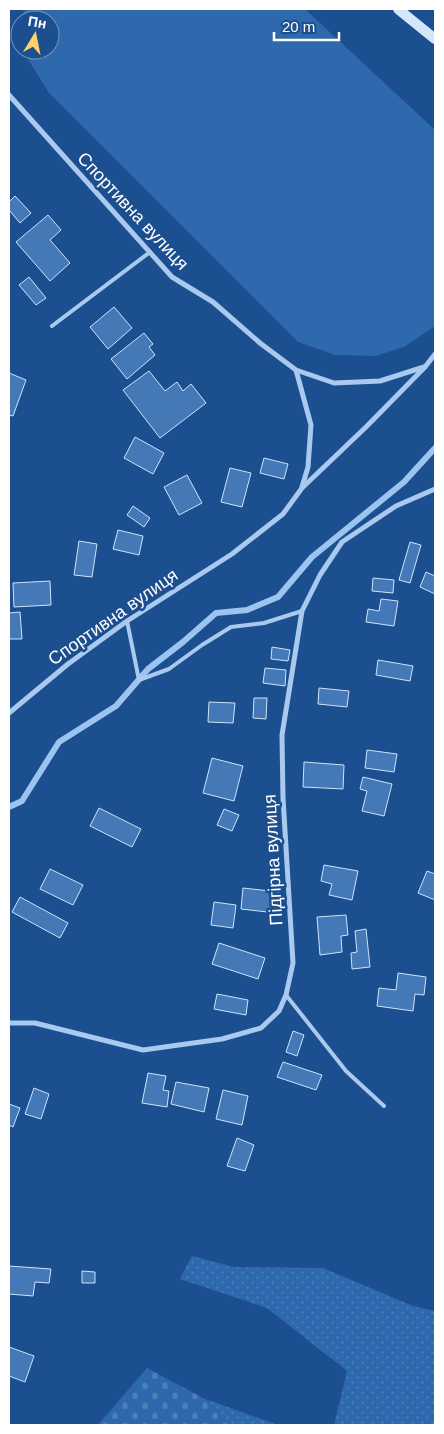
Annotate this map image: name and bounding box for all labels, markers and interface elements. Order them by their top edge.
north arrow [10,10,60,60]
scale bar [274,10,339,42]
text: Пн [27,13,48,32]
text: 20 m [282,18,315,35]
street label: Спортивна вулиця [73,148,193,274]
street label: Спортивна вулиця [44,565,182,669]
street label: Підгірна вулиця [260,794,286,926]

